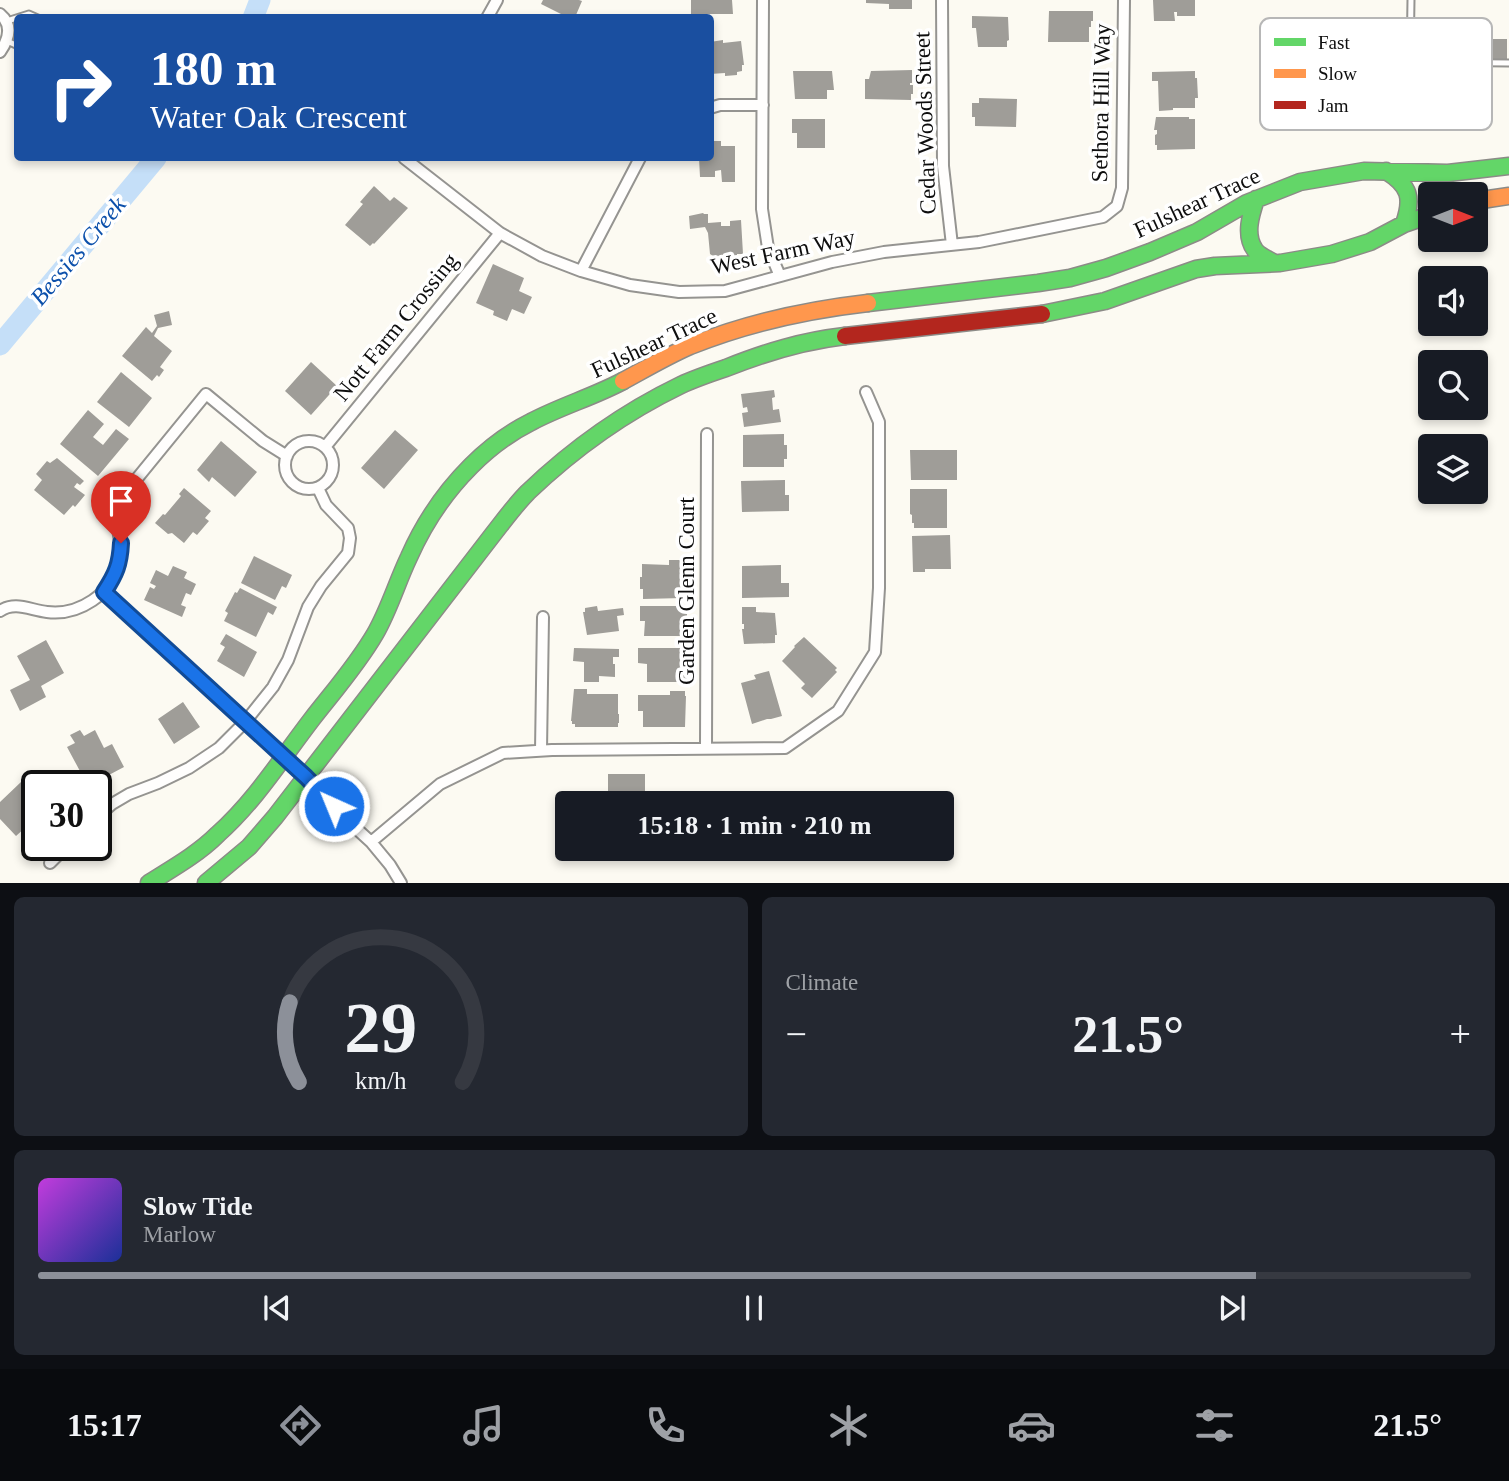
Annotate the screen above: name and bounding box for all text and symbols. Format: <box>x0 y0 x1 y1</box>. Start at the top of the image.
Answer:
legend <box>1260 18 1492 130</box>
street label: Sethora Hill Way <box>1087 23 1115 183</box>
street label: Cedar Woods Street <box>909 31 941 215</box>
text: Fast <box>1318 32 1350 53</box>
text: 180 m <box>150 41 277 96</box>
icon: right <box>35 42 126 133</box>
text: Slow <box>1318 63 1357 84</box>
text: Jam <box>1318 95 1349 116</box>
text: Water Oak Crescent <box>150 99 407 135</box>
street label: Fulshear Trace <box>1130 163 1264 243</box>
north arrow <box>1418 182 1488 252</box>
map controls <box>1418 182 1488 504</box>
water label: Bessies Creek <box>25 191 131 310</box>
street label: West Farm Way <box>709 224 858 279</box>
street label: Nott Farm Crossing <box>329 248 464 406</box>
button: sound <box>1418 266 1488 336</box>
street label: Fulshear Trace <box>587 303 721 383</box>
button: search <box>1418 350 1488 420</box>
button: layers <box>1418 434 1488 504</box>
pin <box>91 471 151 543</box>
icon: arrive <box>102 482 140 520</box>
street label: Garden Glenn Court <box>674 497 699 685</box>
position arrow <box>297 769 371 843</box>
speed limit sign: 30 <box>21 770 112 861</box>
text: 15:18 · 1 min · 210 m <box>638 811 872 840</box>
text: Climate <box>786 970 858 995</box>
text: 29 <box>344 988 417 1069</box>
text: 21.5° <box>1072 1006 1184 1063</box>
text: − <box>786 1013 807 1055</box>
text: + <box>1450 1013 1471 1055</box>
text: km/h <box>355 1067 407 1094</box>
text: Slow Tide <box>143 1192 253 1221</box>
text: Marlow <box>143 1222 216 1247</box>
icon: previous <box>258 1289 296 1327</box>
icon: pause <box>735 1289 773 1327</box>
icon: next <box>1213 1289 1251 1327</box>
icon: directions <box>276 1401 325 1450</box>
icon: music <box>459 1401 508 1450</box>
icon: phone <box>641 1401 690 1450</box>
icon: climate <box>824 1401 873 1450</box>
icon: car <box>1007 1401 1056 1450</box>
icon: filters <box>1190 1401 1239 1450</box>
text: 15:17 <box>67 1407 142 1443</box>
text: 21.5° <box>1373 1407 1442 1443</box>

